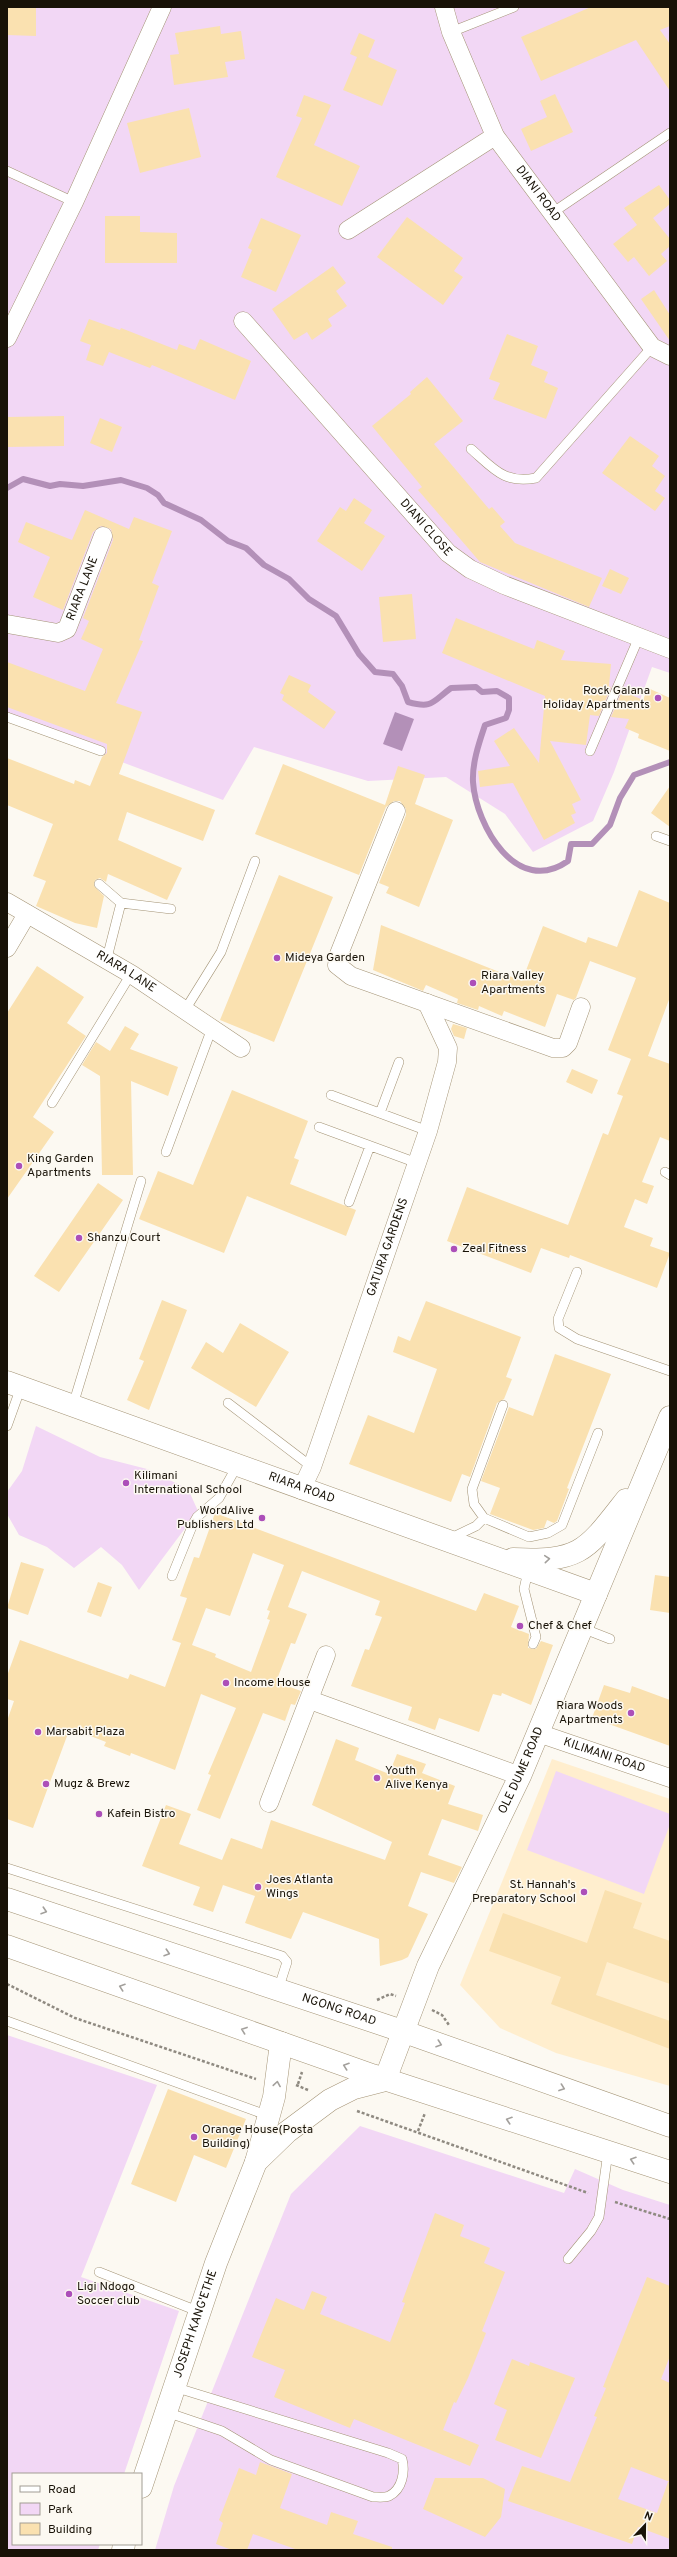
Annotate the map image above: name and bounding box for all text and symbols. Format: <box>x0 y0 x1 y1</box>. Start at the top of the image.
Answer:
street label: DIANI ROAD <box>512 163 564 225</box>
street label: DIANI CLOSE <box>396 496 455 560</box>
street label: RIARA LANE <box>63 554 102 623</box>
place label: Rock Galana Holiday Apartments <box>543 683 650 713</box>
marker: Rock Galana Holiday Apartments <box>653 693 663 703</box>
street label: RIARA LANE <box>93 947 159 997</box>
place label: Mideya Garden <box>285 950 365 966</box>
marker: Mideya Garden <box>272 953 282 963</box>
place label: Riara Valley Apartments <box>481 968 545 998</box>
marker: Riara Valley Apartments <box>468 978 478 988</box>
place label: King Garden Apartments <box>27 1151 94 1181</box>
marker: King Garden Apartments <box>14 1161 24 1171</box>
street label: GATURA GARDENS <box>363 1196 412 1299</box>
place label: Shanzu Court <box>87 1230 161 1246</box>
marker: Shanzu Court <box>74 1233 84 1243</box>
place label: Zeal Fitness <box>462 1241 527 1257</box>
marker: Zeal Fitness <box>449 1244 459 1254</box>
place label: Kilimani International School <box>134 1468 242 1498</box>
street label: RIARA ROAD <box>266 1469 337 1507</box>
marker: Kilimani International School <box>121 1478 131 1488</box>
place label: WordAlive Publishers Ltd <box>177 1503 254 1533</box>
marker: WordAlive Publishers Ltd <box>257 1513 267 1523</box>
one-way arrow <box>544 1555 550 1564</box>
place label: Chef & Chef <box>528 1618 592 1634</box>
marker: Chef & Chef <box>515 1621 525 1631</box>
place label: Income House <box>234 1675 311 1691</box>
marker: Income House <box>221 1678 231 1688</box>
place label: Riara Woods Apartments <box>556 1698 623 1728</box>
marker: Riara Woods Apartments <box>626 1708 636 1718</box>
place label: Marsabit Plaza <box>46 1724 125 1740</box>
street label: OLE DUME ROAD <box>495 1724 548 1817</box>
marker: Marsabit Plaza <box>33 1727 43 1737</box>
street label: KILIMANI ROAD <box>561 1734 647 1777</box>
place label: Youth Alive Kenya <box>385 1763 448 1793</box>
marker: Youth Alive Kenya <box>372 1773 382 1783</box>
place label: Mugz & Brewz <box>54 1776 130 1792</box>
marker: Mugz & Brewz <box>41 1779 51 1789</box>
place label: Kafein Bistro <box>107 1806 176 1822</box>
marker: Kafein Bistro <box>94 1809 104 1819</box>
place label: Joes Atlanta Wings <box>266 1872 333 1902</box>
place label: St. Hannah's Preparatory School <box>472 1877 576 1907</box>
marker: Joes Atlanta Wings <box>253 1882 263 1892</box>
marker: St. Hannah's Preparatory School <box>579 1887 589 1897</box>
one-way arrow <box>40 1907 47 1915</box>
one-way arrow <box>164 1948 171 1956</box>
one-way arrow <box>118 1983 125 1991</box>
street label: NGONG ROAD <box>300 1990 378 2030</box>
one-way arrow <box>241 2027 248 2035</box>
one-way arrow <box>436 2040 443 2048</box>
one-way arrow <box>342 2063 349 2071</box>
one-way arrow <box>272 2081 281 2087</box>
one-way arrow <box>558 2083 565 2092</box>
one-way arrow <box>506 2116 513 2125</box>
place label: Orange House(Posta Building) <box>202 2122 313 2152</box>
marker: Orange House(Posta Building) <box>189 2132 199 2142</box>
one-way arrow <box>630 2156 637 2165</box>
street label: JOSEPH KANG'ETHE <box>170 2268 221 2380</box>
place label: Ligi Ndogo Soccer club <box>77 2279 140 2309</box>
marker: Ligi Ndogo Soccer club <box>64 2289 74 2299</box>
legend <box>12 2473 142 2545</box>
text: Road <box>48 2482 76 2498</box>
text: Park <box>48 2502 73 2518</box>
north arrow <box>625 2505 665 2545</box>
text: N <box>642 2509 655 2525</box>
text: Building <box>48 2522 92 2538</box>

